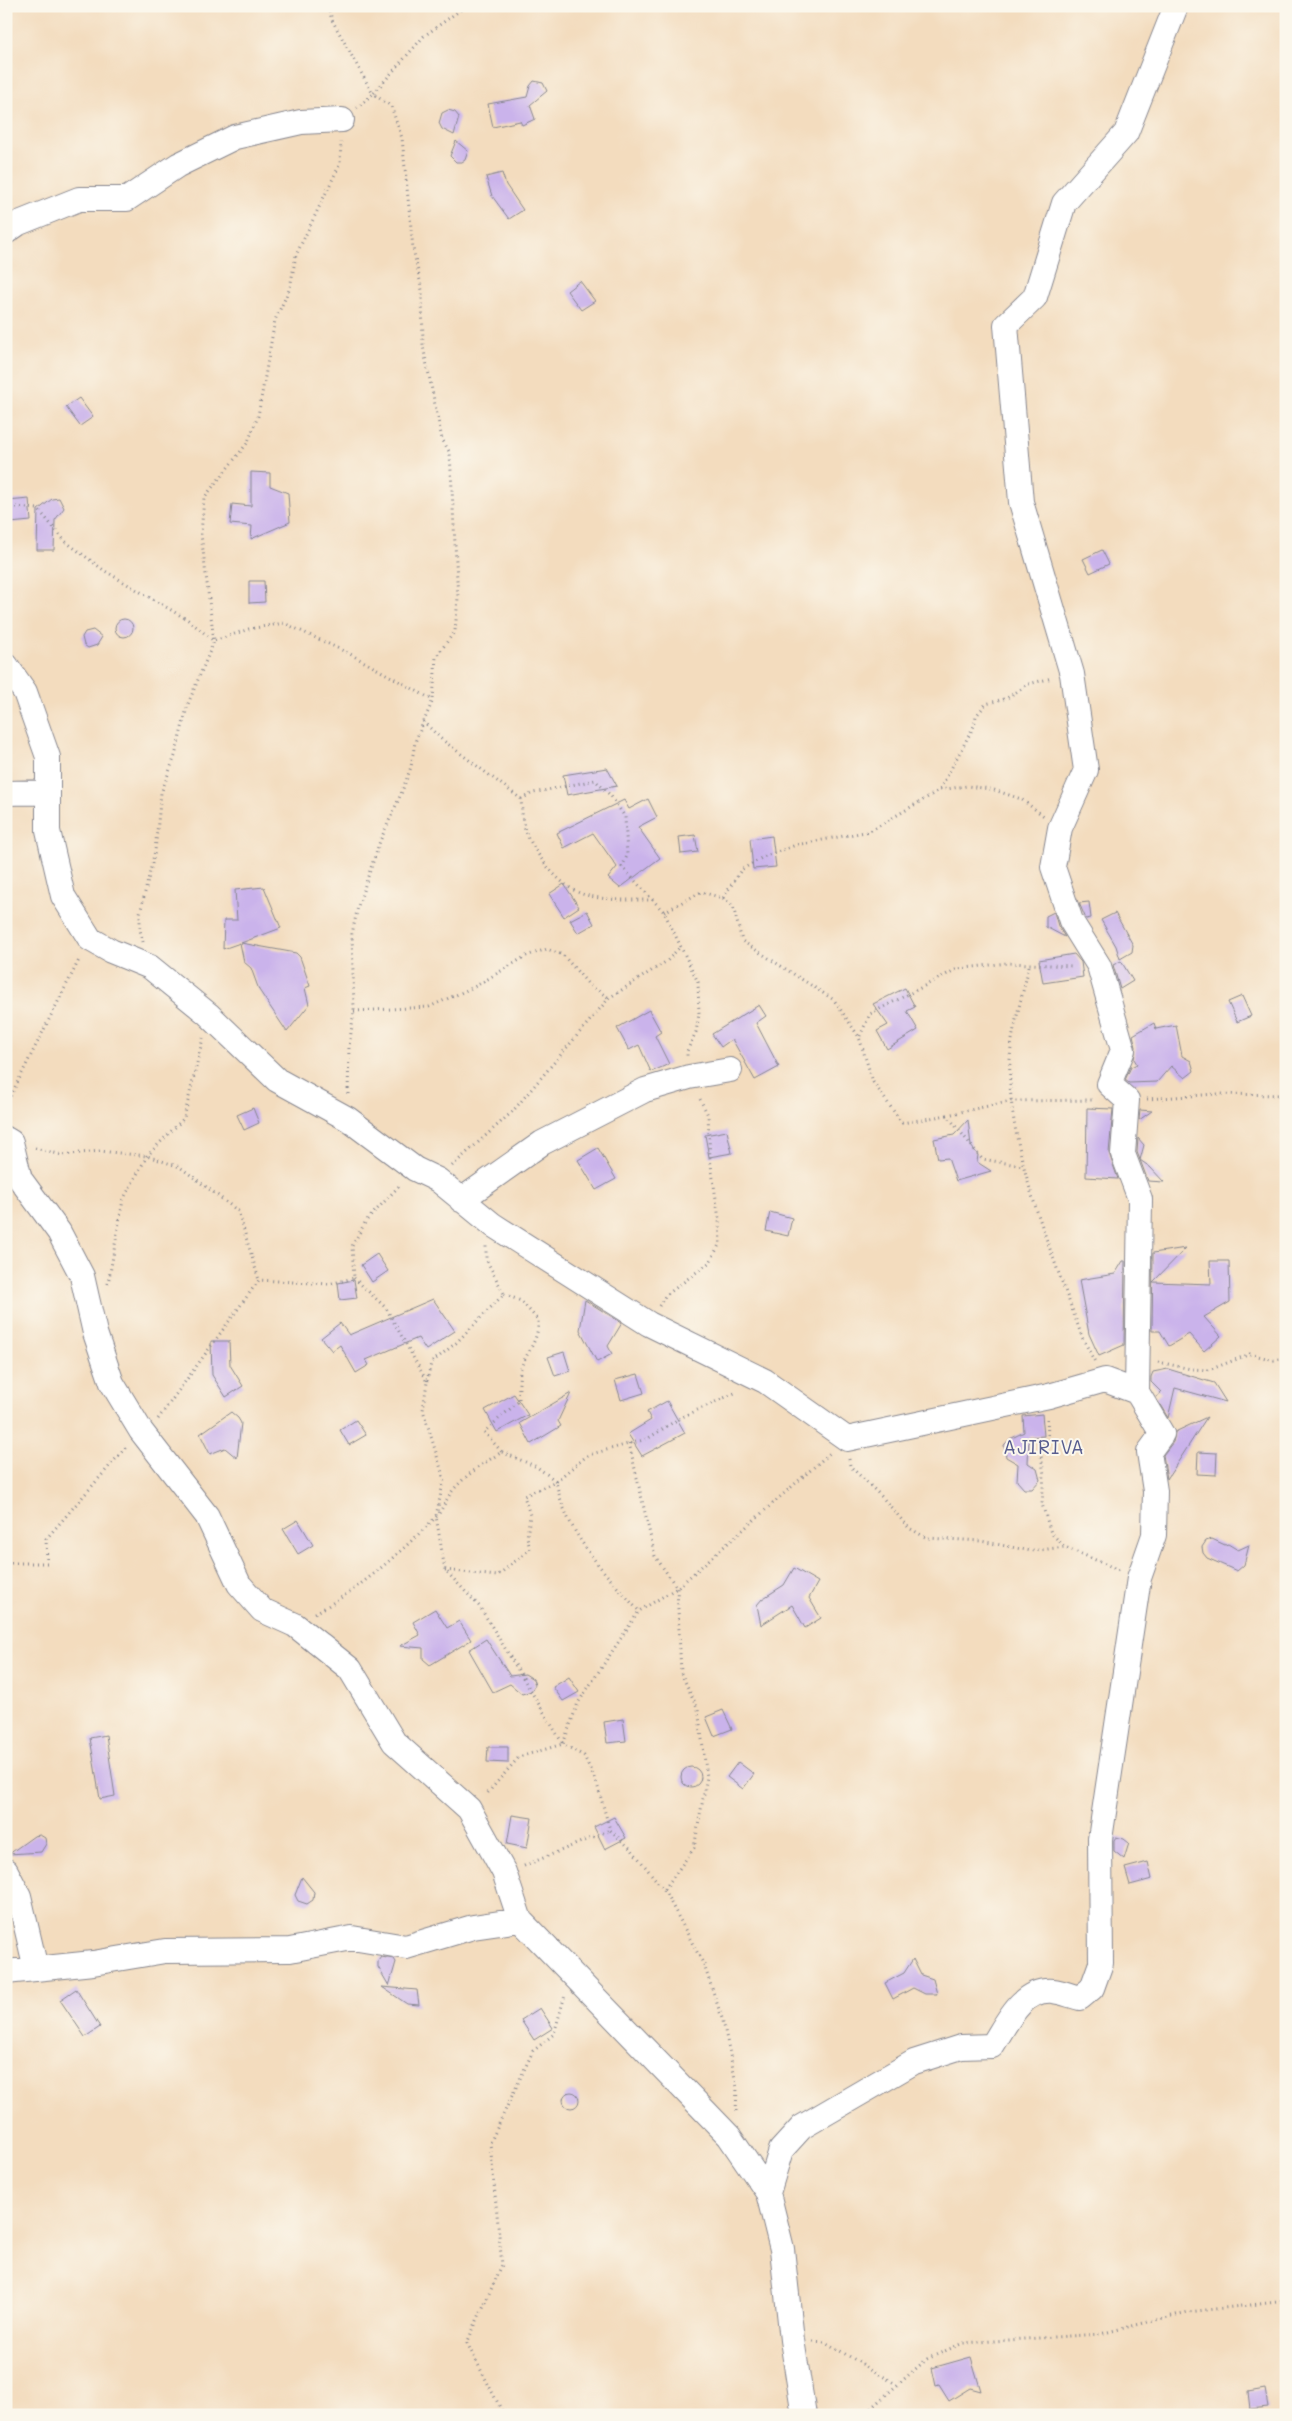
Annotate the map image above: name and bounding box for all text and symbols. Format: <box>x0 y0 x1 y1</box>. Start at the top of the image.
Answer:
district label: AJIRIVA <box>1003 1434 1085 1459</box>

